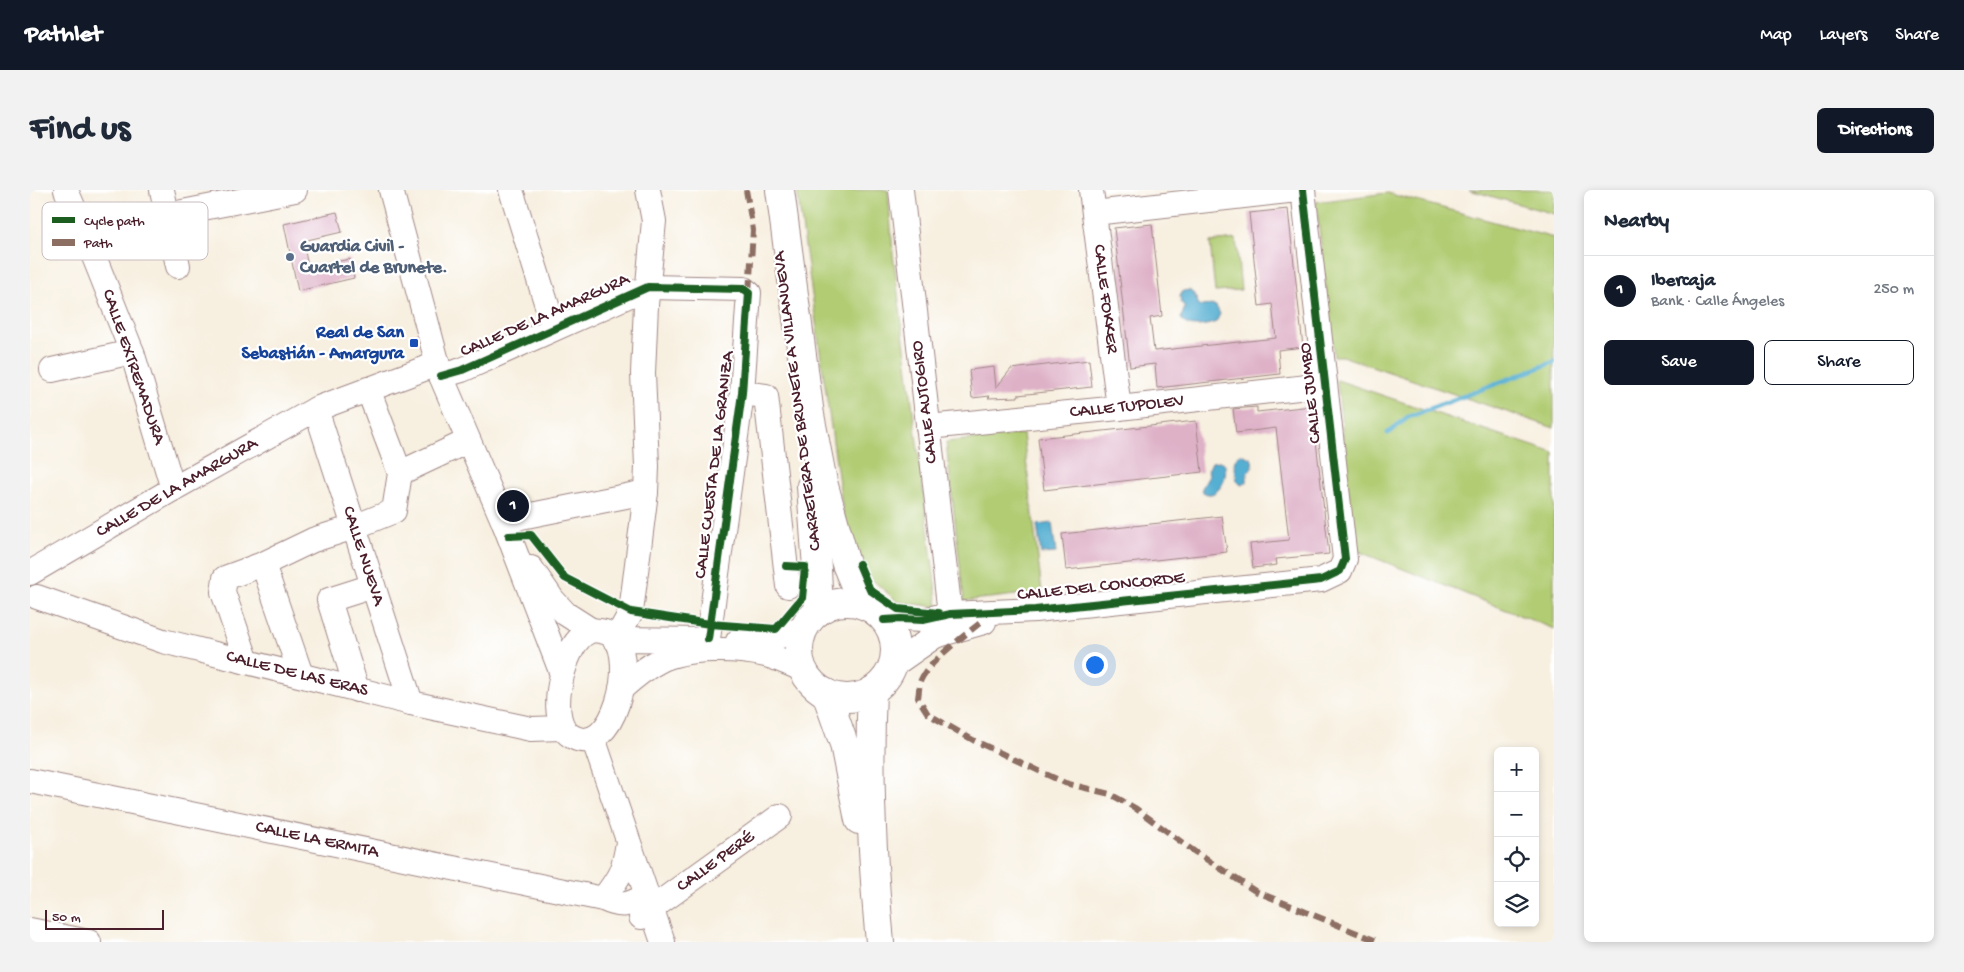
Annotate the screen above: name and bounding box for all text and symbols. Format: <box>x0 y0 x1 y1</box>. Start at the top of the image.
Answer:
text: Pathlet <box>25 21 102 50</box>
text: Map <box>1760 25 1792 46</box>
text: Layers <box>1820 25 1867 46</box>
text: Share <box>1895 25 1939 46</box>
button: Directions <box>1817 108 1934 153</box>
text: Find us <box>30 110 130 151</box>
legend <box>42 202 208 260</box>
text: Nearby <box>1604 210 1669 235</box>
text: Cycle path <box>84 214 145 231</box>
text: Path <box>83 236 113 253</box>
place label: Guardia Civil - Cuartel de Brunete. <box>299 237 448 279</box>
street label: CALLE FOKKER <box>1088 243 1122 355</box>
street label: CARRETERA DE BRUNETE A VILLANUEVA <box>769 249 827 552</box>
marker: Guardia Civil - Cuartel de Brunete. <box>284 251 296 263</box>
street label: CALLE DE LA AMARGURA <box>457 269 634 363</box>
text: Ibercaja <box>1651 270 1715 293</box>
text: 1 <box>1617 281 1623 300</box>
text: 250 m <box>1874 281 1914 300</box>
street label: CALLE EXTREMADURA <box>97 287 170 449</box>
text: Bank · Calle Ángeles <box>1651 293 1784 312</box>
place label: Real de San Sebastián - Amargura <box>241 323 405 365</box>
marker: Real de San Sebastián - Amargura <box>408 337 420 349</box>
street label: CALLE AUTOGIRO <box>907 339 943 465</box>
button: Save <box>1604 340 1754 385</box>
button: Share <box>1764 340 1914 385</box>
street label: CALLE JUMBO <box>1295 341 1327 445</box>
street label: CALLE CUESTA DE LA GRANIZA <box>691 349 740 580</box>
street label: CALLE TUPOLEV <box>1069 391 1185 423</box>
street label: CALLE DE LA AMARGURA <box>93 433 263 543</box>
pin: 1 <box>497 487 529 525</box>
street label: CALLE NUEVA <box>337 504 389 610</box>
street label: CALLE DEL CONCORDE <box>1016 568 1186 606</box>
street label: CALLE DE LAS ERAS <box>224 646 371 702</box>
your location <box>1082 652 1108 678</box>
map controls <box>1494 747 1539 927</box>
button: + <box>1494 747 1539 792</box>
button: − <box>1494 792 1539 837</box>
street label: CALLE LA ERMITA <box>253 817 382 864</box>
street label: CALLE PERÉ <box>673 826 760 897</box>
button: locate <box>1494 837 1539 882</box>
button: layers <box>1494 882 1539 927</box>
scale bar <box>45 907 164 930</box>
text: 50 m <box>52 910 81 927</box>

